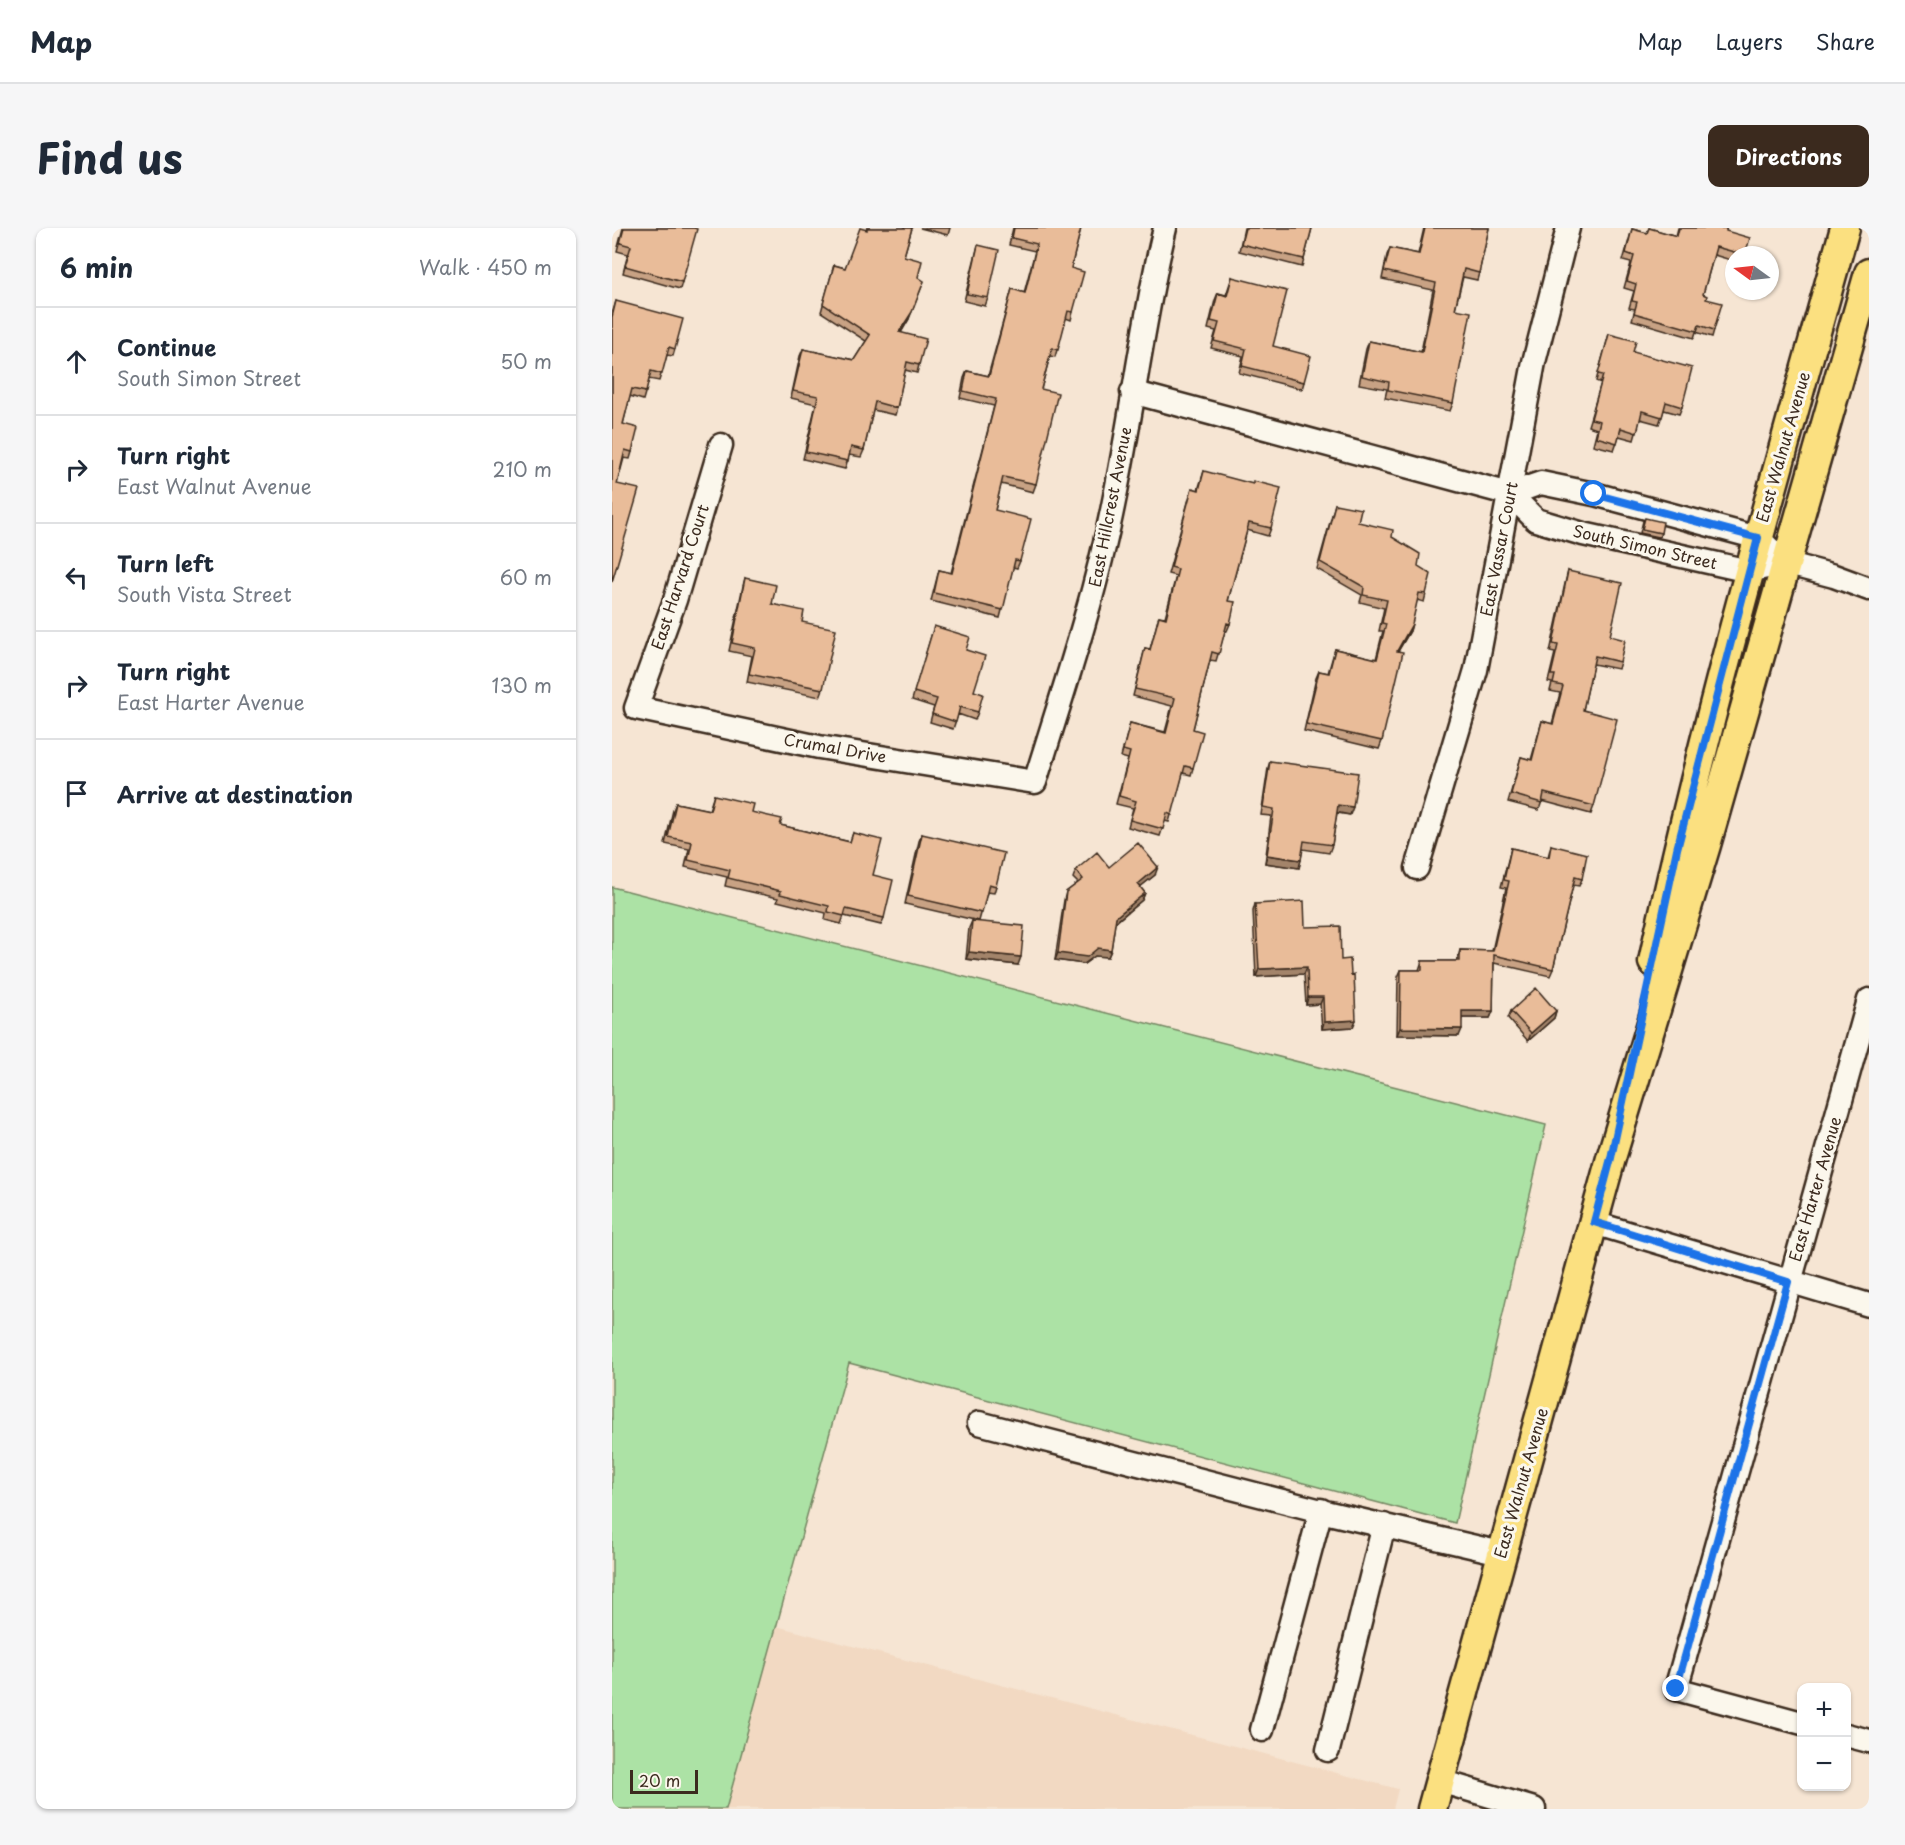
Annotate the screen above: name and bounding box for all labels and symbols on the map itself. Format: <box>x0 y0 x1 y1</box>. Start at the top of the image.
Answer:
north arrow <box>1725 246 1779 300</box>
street label: East Walnut Avenue <box>1749 368 1815 525</box>
street label: East Hillcrest Avenue <box>1082 425 1136 589</box>
street label: East Vassar Court <box>1473 479 1523 618</box>
route start <box>1580 480 1606 506</box>
street label: East Harvard Court <box>644 500 714 653</box>
street label: South Simon Street <box>1571 518 1720 574</box>
street label: Crumal Drive <box>782 726 888 768</box>
street label: East Harter Avenue <box>1782 1113 1846 1264</box>
street label: East Walnut Avenue <box>1487 1404 1553 1561</box>
route end <box>1662 1675 1688 1701</box>
scale bar <box>630 1767 698 1794</box>

